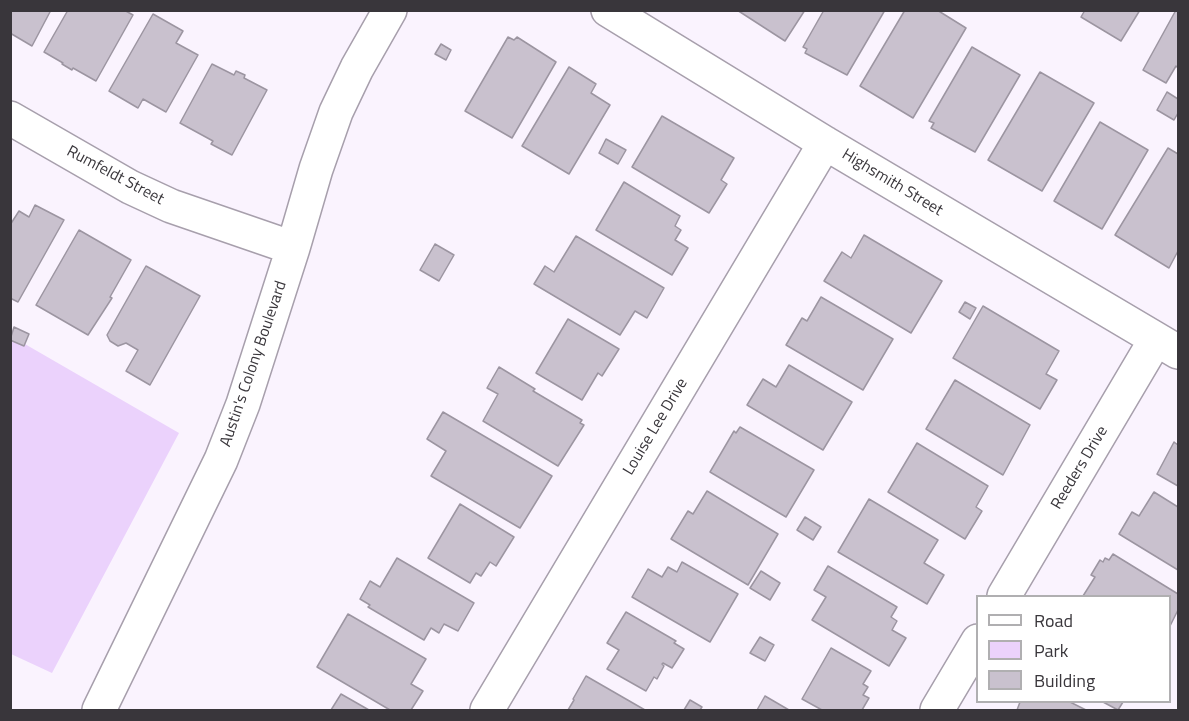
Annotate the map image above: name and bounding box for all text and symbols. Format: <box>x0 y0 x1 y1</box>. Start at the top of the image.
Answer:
street label: Rumfeldt Street <box>63 142 167 210</box>
street label: Highsmith Street <box>838 145 946 221</box>
street label: Austin's Colony Boulevard <box>217 279 291 449</box>
street label: Louise Lee Drive <box>620 375 692 479</box>
street label: Reeders Drive <box>1048 423 1112 513</box>
legend <box>976 595 1171 703</box>
text: Road <box>1034 607 1073 634</box>
text: Park <box>1034 637 1068 664</box>
text: Building <box>1034 667 1095 694</box>

